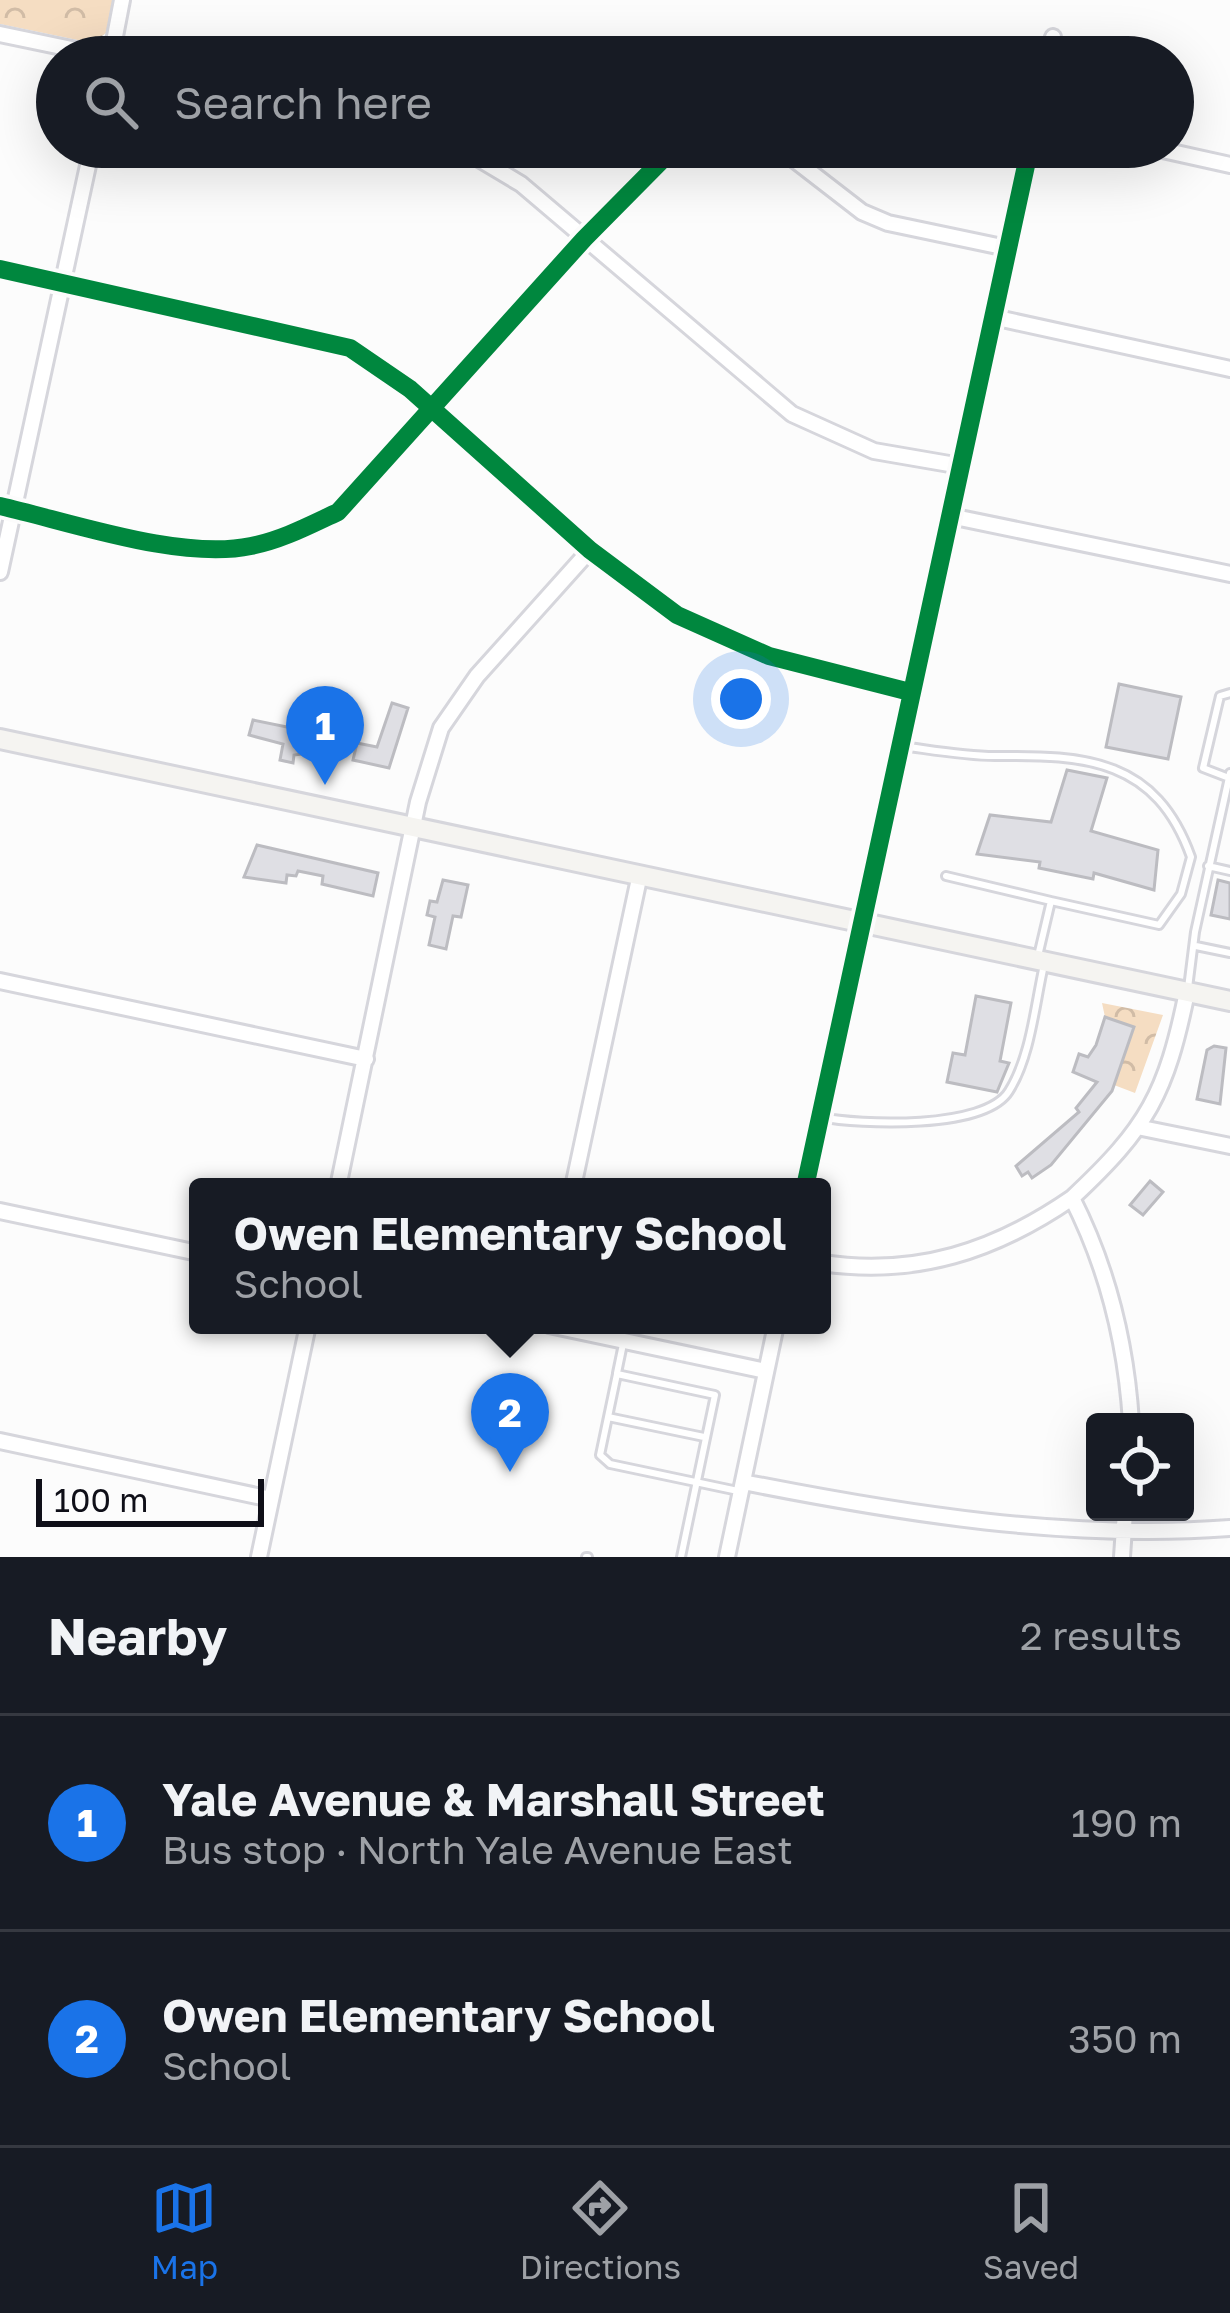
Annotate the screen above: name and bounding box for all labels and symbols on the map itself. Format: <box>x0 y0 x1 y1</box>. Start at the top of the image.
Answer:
your location <box>711 669 771 729</box>
pin: 1 <box>286 686 364 785</box>
pin: 2 <box>471 1373 549 1472</box>
scale bar <box>36 1473 264 1526</box>

